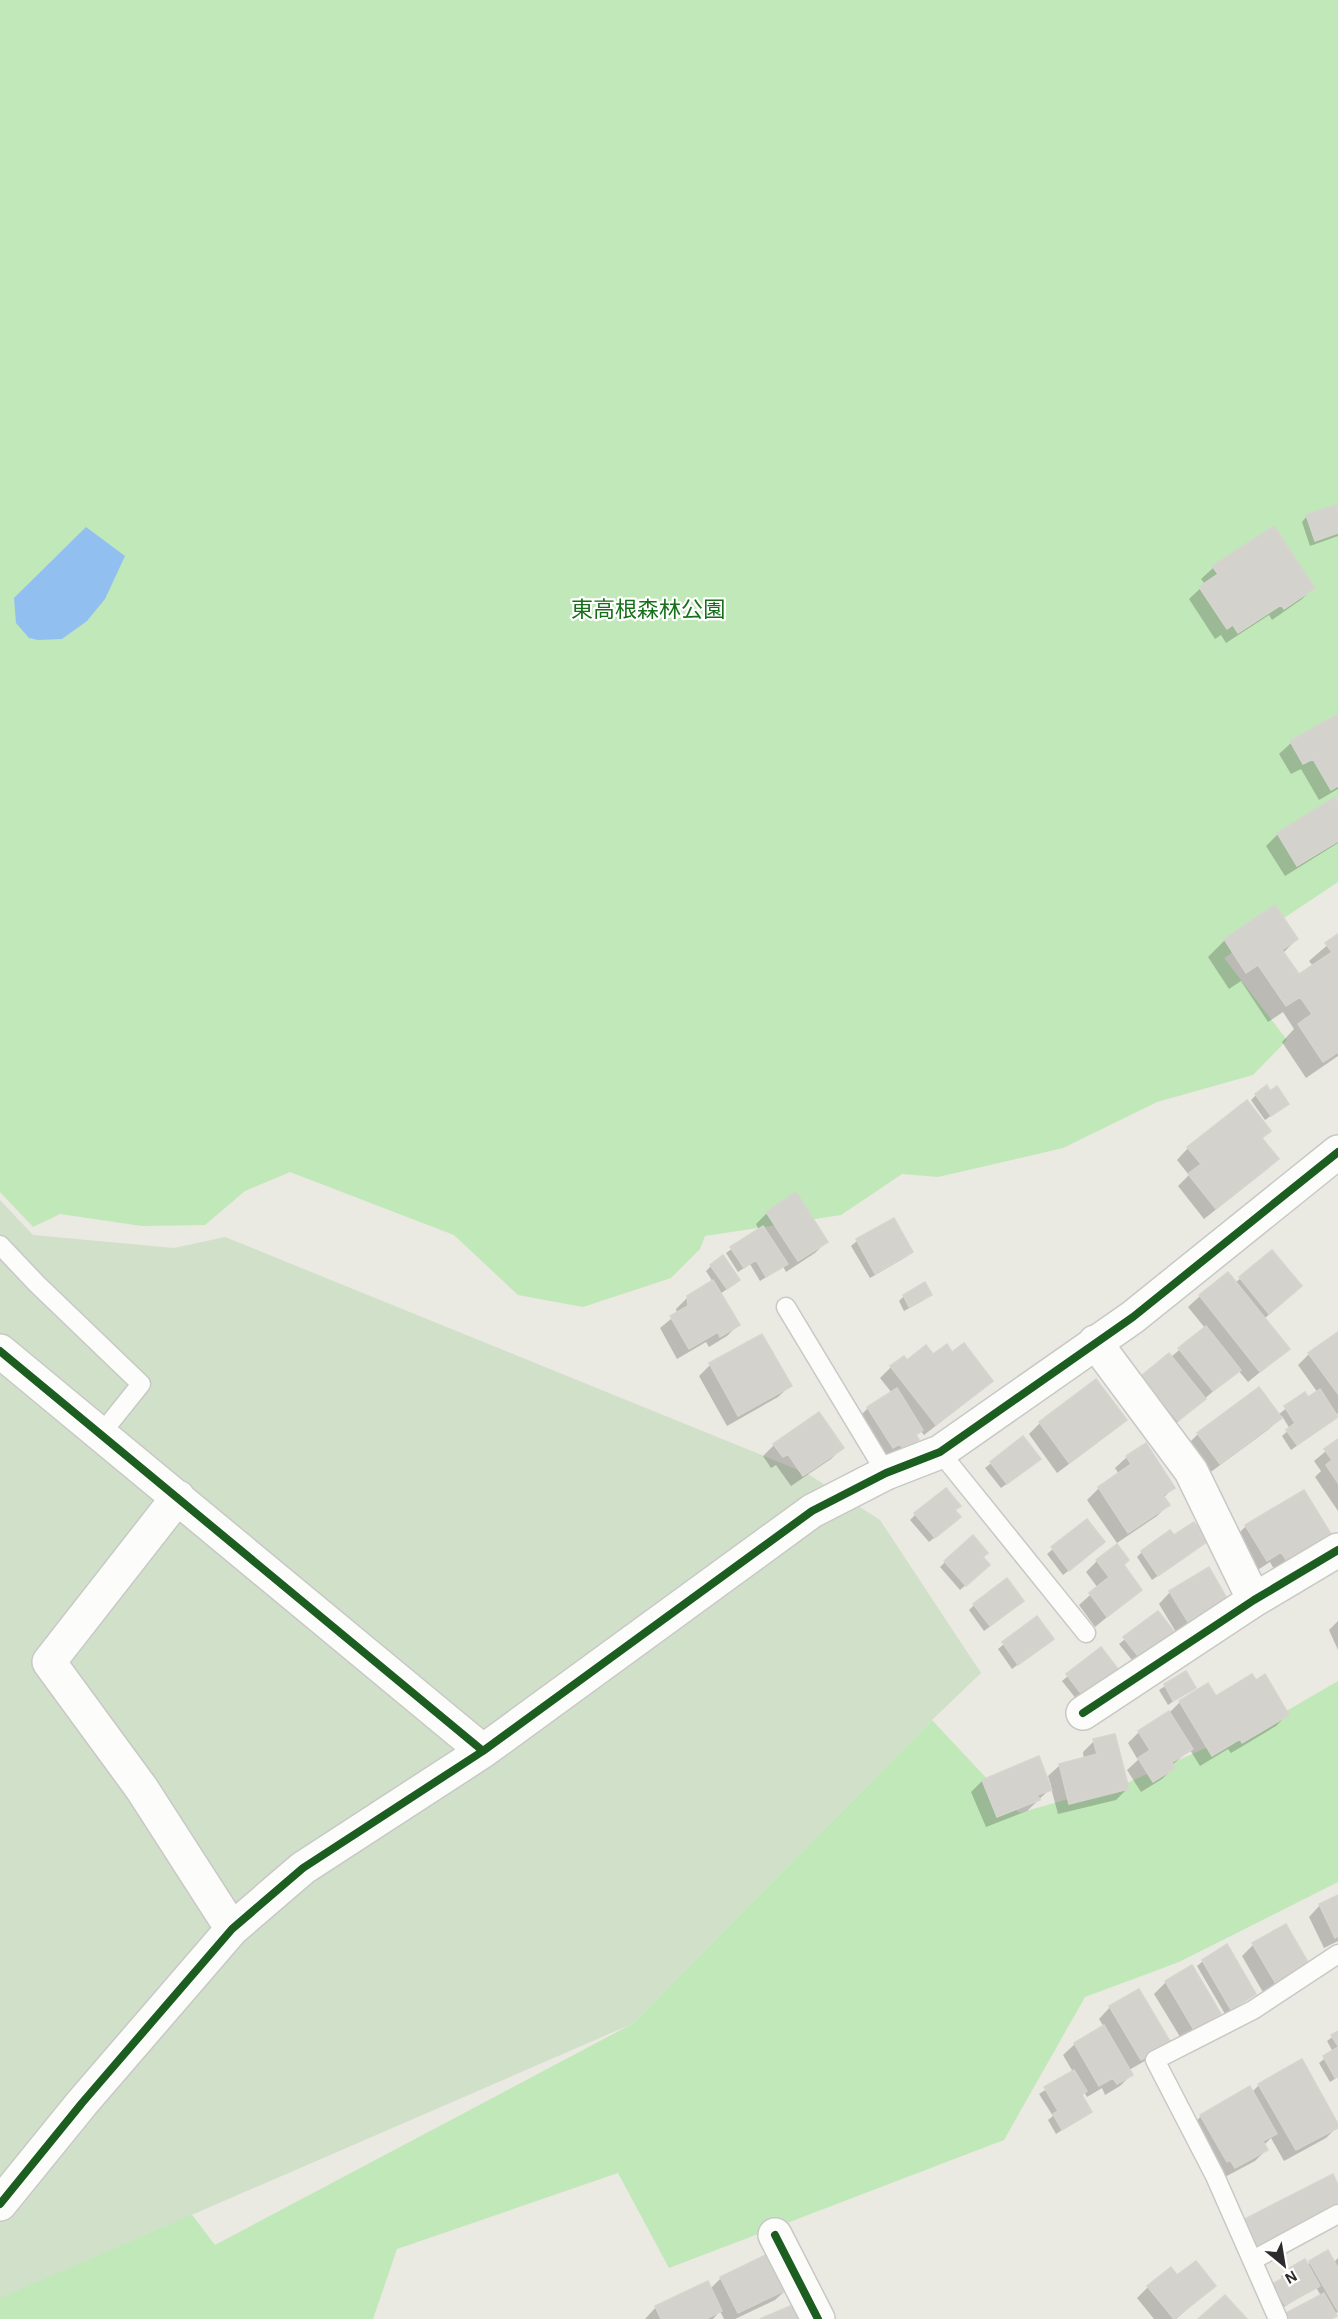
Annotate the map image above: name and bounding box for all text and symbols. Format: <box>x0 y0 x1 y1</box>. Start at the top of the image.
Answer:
park label: 東高根森林公園 <box>571 598 725 621</box>
north arrow <box>1254 2235 1314 2295</box>
text: N <box>1282 2267 1300 2287</box>

